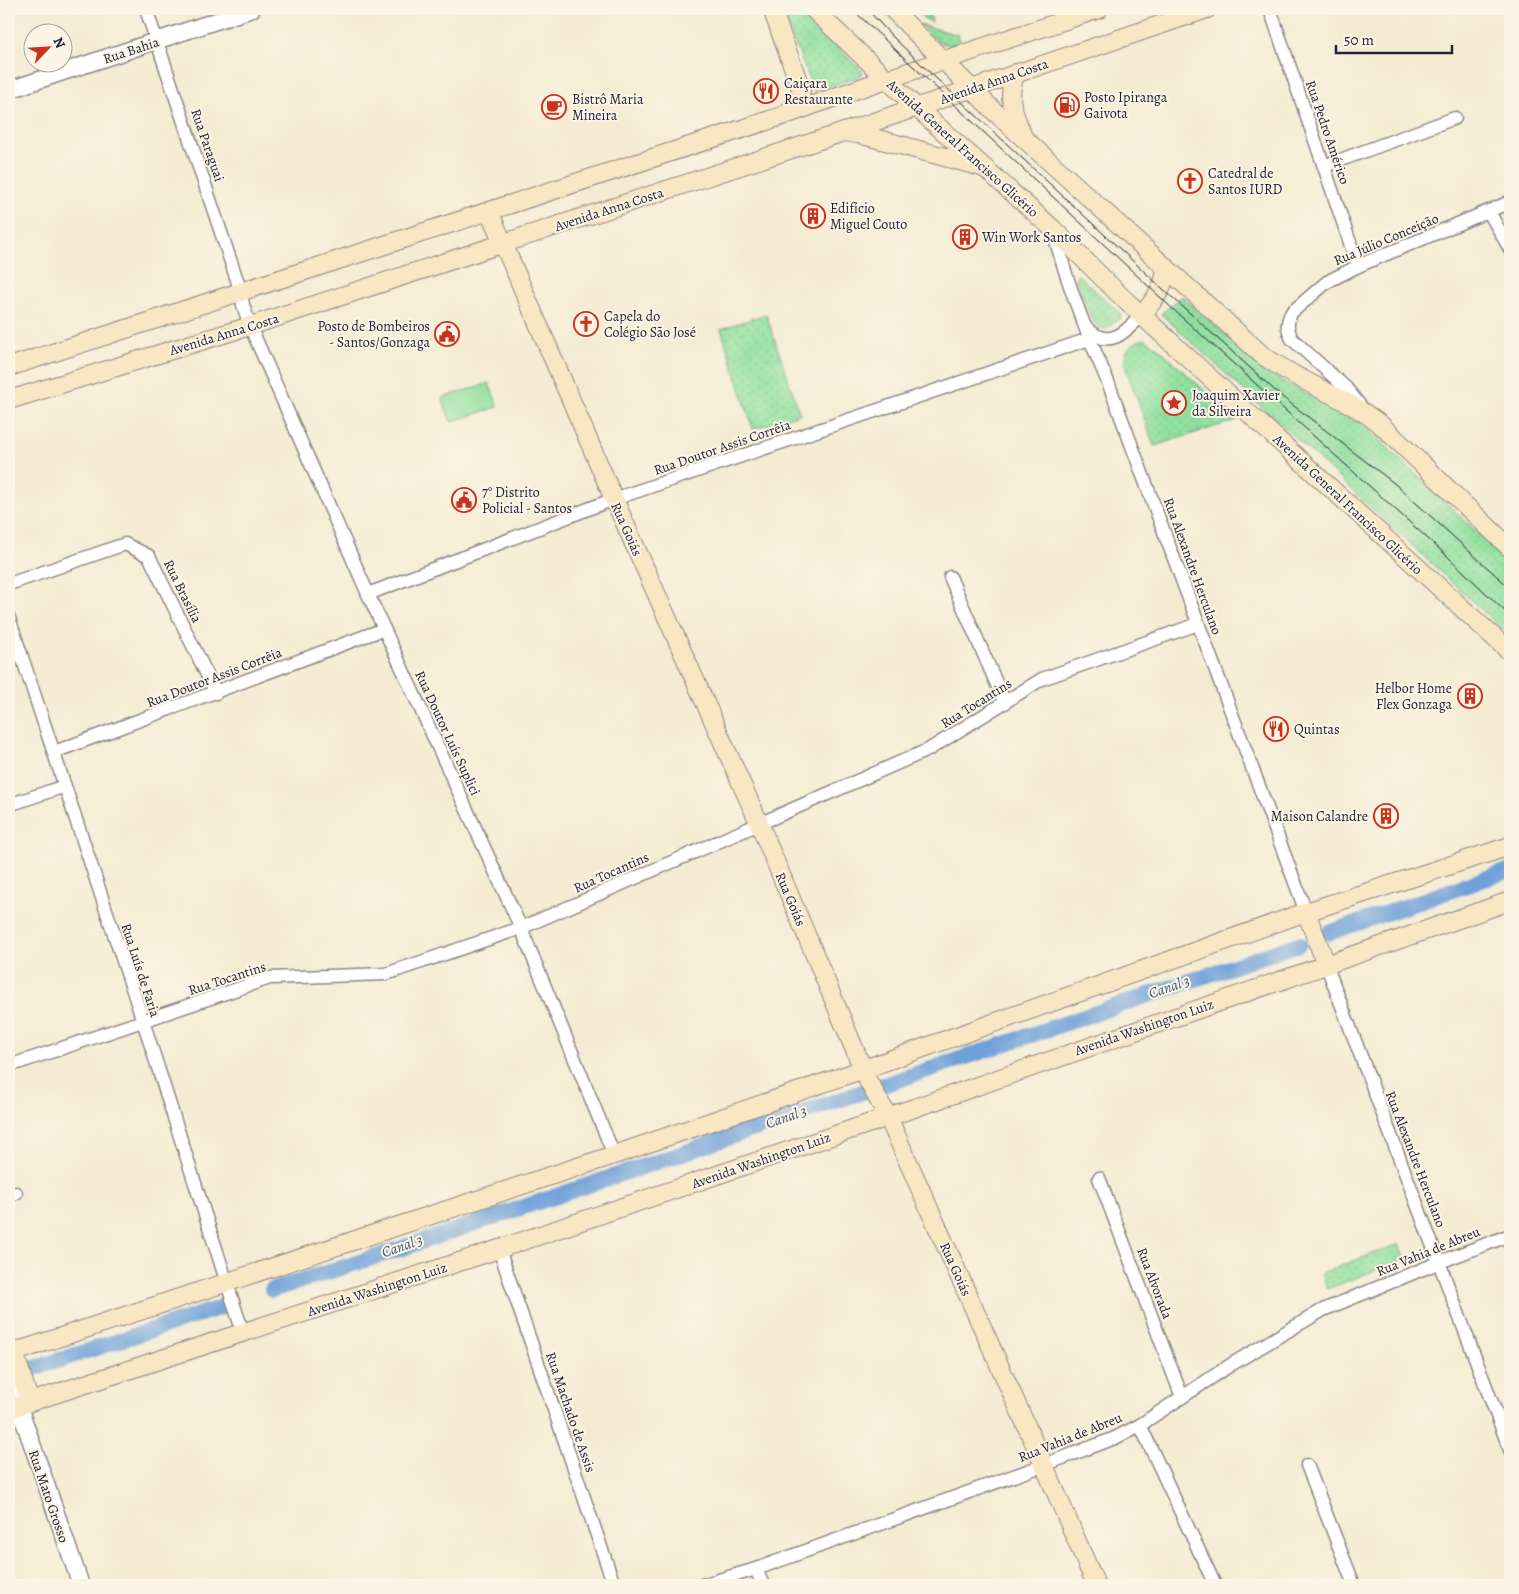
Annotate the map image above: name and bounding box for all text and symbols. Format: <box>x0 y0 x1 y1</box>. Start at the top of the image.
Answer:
north arrow <box>22 22 72 72</box>
scale bar <box>1336 22 1453 54</box>
text: 50 m <box>1344 30 1374 50</box>
street label: Rua Bahia <box>101 32 162 68</box>
text: N <box>49 34 70 51</box>
street label: Avenida Anna Costa <box>937 54 1051 109</box>
place label: Caiçara Restaurante <box>784 74 853 109</box>
street label: Avenida General Francisco Glicério <box>882 74 1043 222</box>
restaurant icon: Caiçara Restaurante <box>753 78 779 104</box>
street label: Rua Pedro Américo <box>1301 78 1354 187</box>
place label: Posto Ipiranga Gaivota <box>1084 88 1168 123</box>
place label: Bistrô Maria Mineira <box>572 90 644 125</box>
fuel station icon: Posto Ipiranga Gaivota <box>1054 92 1080 118</box>
cafe icon: Bistrô Maria Mineira <box>541 94 567 120</box>
street label: Rua Paraguai <box>186 106 229 184</box>
place label: Catedral de Santos IURD <box>1208 164 1282 199</box>
church icon: Catedral de Santos IURD <box>1177 168 1203 194</box>
street label: Avenida Anna Costa <box>551 183 666 236</box>
place label: Edifício Miguel Couto <box>830 199 907 234</box>
building icon: Edifício Miguel Couto <box>800 203 826 229</box>
street label: Rua Júlio Conceição <box>1331 209 1442 270</box>
building icon: Win Work Santos <box>952 224 978 250</box>
place label: Win Work Santos <box>981 228 1082 247</box>
place label: Capela do Colégio São José <box>604 307 696 342</box>
street label: Avenida Anna Costa <box>166 309 282 360</box>
church icon: Capela do Colégio São José <box>573 311 599 337</box>
place label: Posto de Bombeiros - Santos/Gonzaga <box>317 317 430 352</box>
public building icon: Posto de Bombeiros - Santos/Gonzaga <box>434 321 460 347</box>
place label: Joaquim Xavier da Silveira <box>1192 386 1280 421</box>
place icon: Joaquim Xavier da Silveira <box>1161 390 1187 416</box>
street label: Rua Doutor Assis Corrêia <box>651 415 794 480</box>
street label: Avenida General Francisco Glicério <box>1268 429 1427 579</box>
place label: 7° Distrito Policial - Santos <box>482 483 572 518</box>
public building icon: 7° Distrito Policial - Santos <box>451 487 477 513</box>
street label: Rua Alexandre Herculano <box>1159 495 1226 637</box>
street label: Rua Goiás <box>606 499 647 559</box>
street label: Rua Brasília <box>159 556 206 627</box>
street label: Rua Doutor Assis Corrêia <box>144 643 285 712</box>
street label: Rua Doutor Luís Suplici <box>410 668 485 799</box>
street label: Rua Tocantins <box>937 674 1015 733</box>
place label: Helbor Home Flex Gonzaga <box>1375 679 1452 714</box>
building icon: Helbor Home Flex Gonzaga <box>1457 683 1483 709</box>
restaurant icon: Quintas <box>1263 716 1289 742</box>
place label: Quintas <box>1294 720 1340 739</box>
building icon: Maison Calandre <box>1373 803 1399 829</box>
place label: Maison Calandre <box>1271 807 1368 826</box>
street label: Rua Tocantins <box>571 847 652 898</box>
street label: Rua Goiás <box>771 869 810 929</box>
street label: Rua Luís de Faria <box>116 921 165 1020</box>
street label: Rua Tocantins <box>186 957 268 1000</box>
water label: Canal 3 <box>1146 971 1192 1003</box>
street label: Avenida Washington Luiz <box>1071 995 1216 1061</box>
street label: Rua Alexandre Herculano <box>1381 1088 1450 1230</box>
water label: Canal 3 <box>763 1101 809 1133</box>
street label: Avenida Washington Luiz <box>688 1128 833 1194</box>
street label: Rua Vahia de Abreu <box>1373 1222 1483 1281</box>
water label: Canal 3 <box>379 1230 425 1262</box>
street label: Rua Goiás <box>935 1239 976 1299</box>
street label: Rua Alvorada <box>1132 1245 1177 1322</box>
street label: Avenida Washington Luiz <box>304 1258 449 1321</box>
street label: Rua Machado de Assis <box>541 1349 600 1475</box>
street label: Rua Vahia de Abreu <box>1015 1408 1125 1467</box>
street label: Rua Mato Grosso <box>24 1447 73 1545</box>

